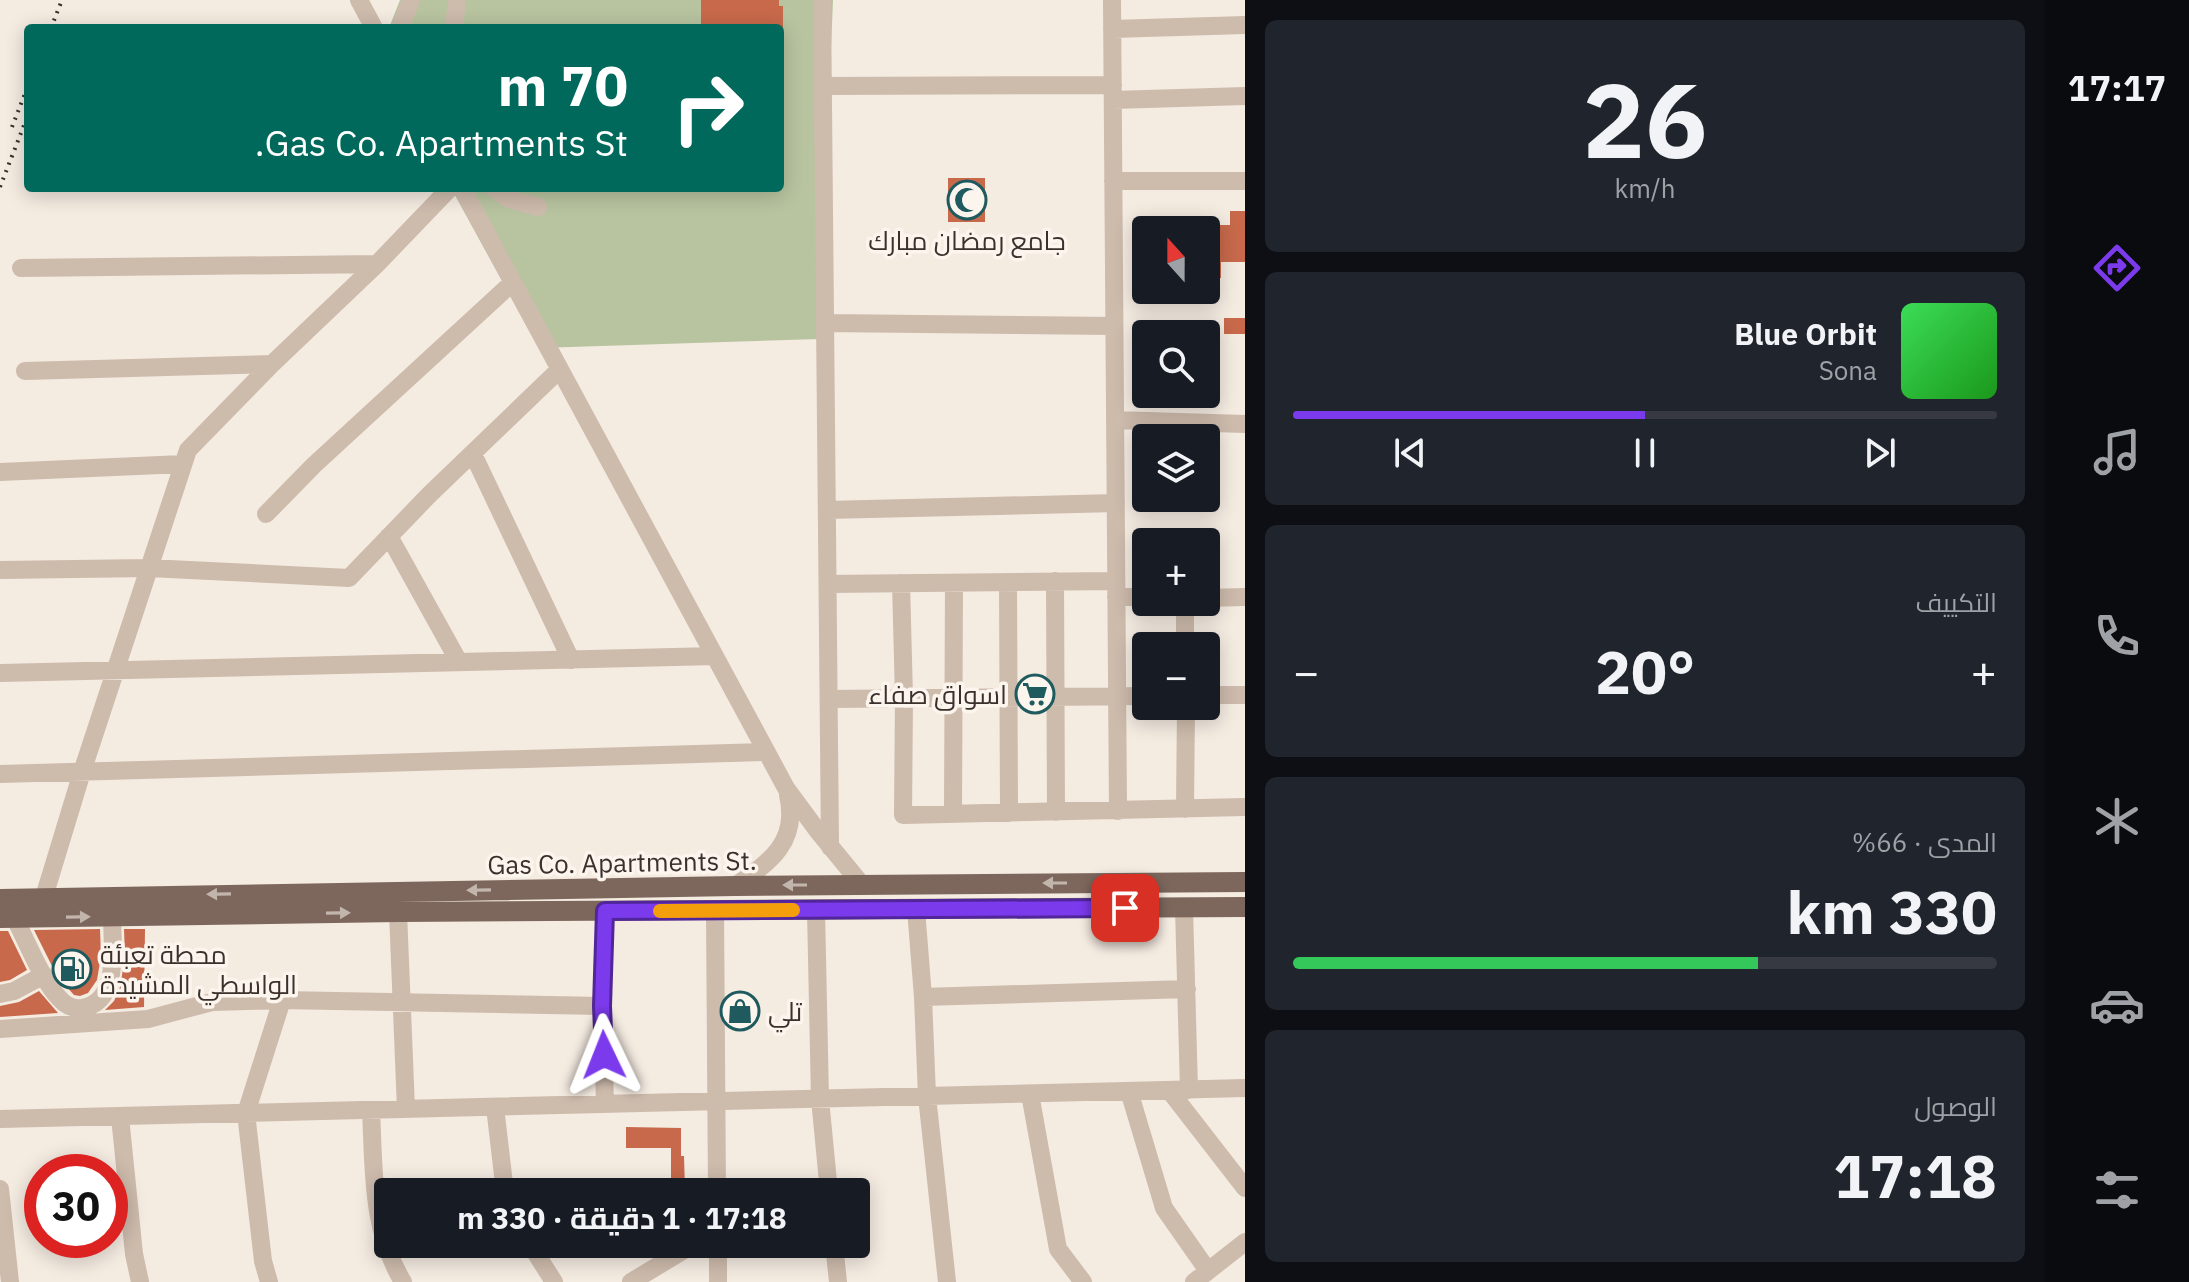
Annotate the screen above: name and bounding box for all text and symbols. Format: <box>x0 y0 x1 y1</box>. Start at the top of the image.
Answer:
text: 70 m <box>498 49 628 121</box>
text: 26 <box>1583 51 1707 187</box>
icon: right <box>656 56 760 160</box>
text: 17:17 <box>2068 64 2166 111</box>
text: Gas Co. Apartments St. <box>255 119 628 166</box>
text: km/h <box>1614 171 1676 205</box>
mosque icon: جامع رمضان مبارك <box>946 179 988 221</box>
north arrow <box>1132 216 1220 304</box>
map controls <box>1132 216 1220 720</box>
place label: جامع رمضان مبارك <box>868 223 1066 258</box>
icon: directions <box>2089 240 2145 296</box>
text: Blue Orbit <box>1734 314 1877 353</box>
button: search <box>1132 320 1220 408</box>
text: Sona <box>1819 353 1877 387</box>
button: layers <box>1132 424 1220 512</box>
icon: music <box>2089 424 2145 480</box>
icon: previous <box>1388 431 1432 475</box>
icon: pause <box>1623 431 1667 475</box>
icon: next <box>1858 431 1902 475</box>
button: + <box>1132 528 1220 616</box>
text: التكييف <box>1915 585 1997 619</box>
icon: phone <box>2089 608 2145 664</box>
button: − <box>1132 632 1220 720</box>
text: 20° <box>1595 632 1695 711</box>
text: − <box>1293 643 1319 700</box>
text: + <box>1971 643 1997 700</box>
supermarket icon: اسواق صفاء <box>1014 673 1056 715</box>
place label: اسواق صفاء <box>868 677 1007 711</box>
icon: climate <box>2089 793 2145 849</box>
text: المدى · 66% <box>1852 825 1997 859</box>
street label: Gas Co. Apartments St. <box>487 843 757 881</box>
text: 330 km <box>1787 872 1997 951</box>
pin <box>1091 874 1159 942</box>
one-way arrow <box>1042 877 1067 890</box>
one-way arrow <box>782 879 807 891</box>
one-way arrow <box>466 884 491 896</box>
icon: arrive <box>1103 886 1147 930</box>
one-way arrow <box>206 888 231 901</box>
one-way arrow <box>326 907 351 919</box>
one-way arrow <box>66 910 91 923</box>
place label: محطة تعبئة الواسطي المشيدة <box>100 937 297 1006</box>
fuel station icon: محطة تعبئة الواسطي المشيدة <box>51 948 93 990</box>
icon: car <box>2089 977 2145 1033</box>
shop icon: تلي <box>719 990 761 1032</box>
place label: تلي <box>768 994 802 1033</box>
position arrow <box>562 1013 646 1097</box>
text: الوصول <box>1914 1089 1997 1123</box>
text: 17:18 <box>1833 1136 1997 1215</box>
speed limit sign: 30 <box>24 1154 128 1258</box>
icon: filters <box>2089 1162 2145 1218</box>
text: 17:18 · 1 دقيقة · 330 m <box>457 1198 787 1237</box>

